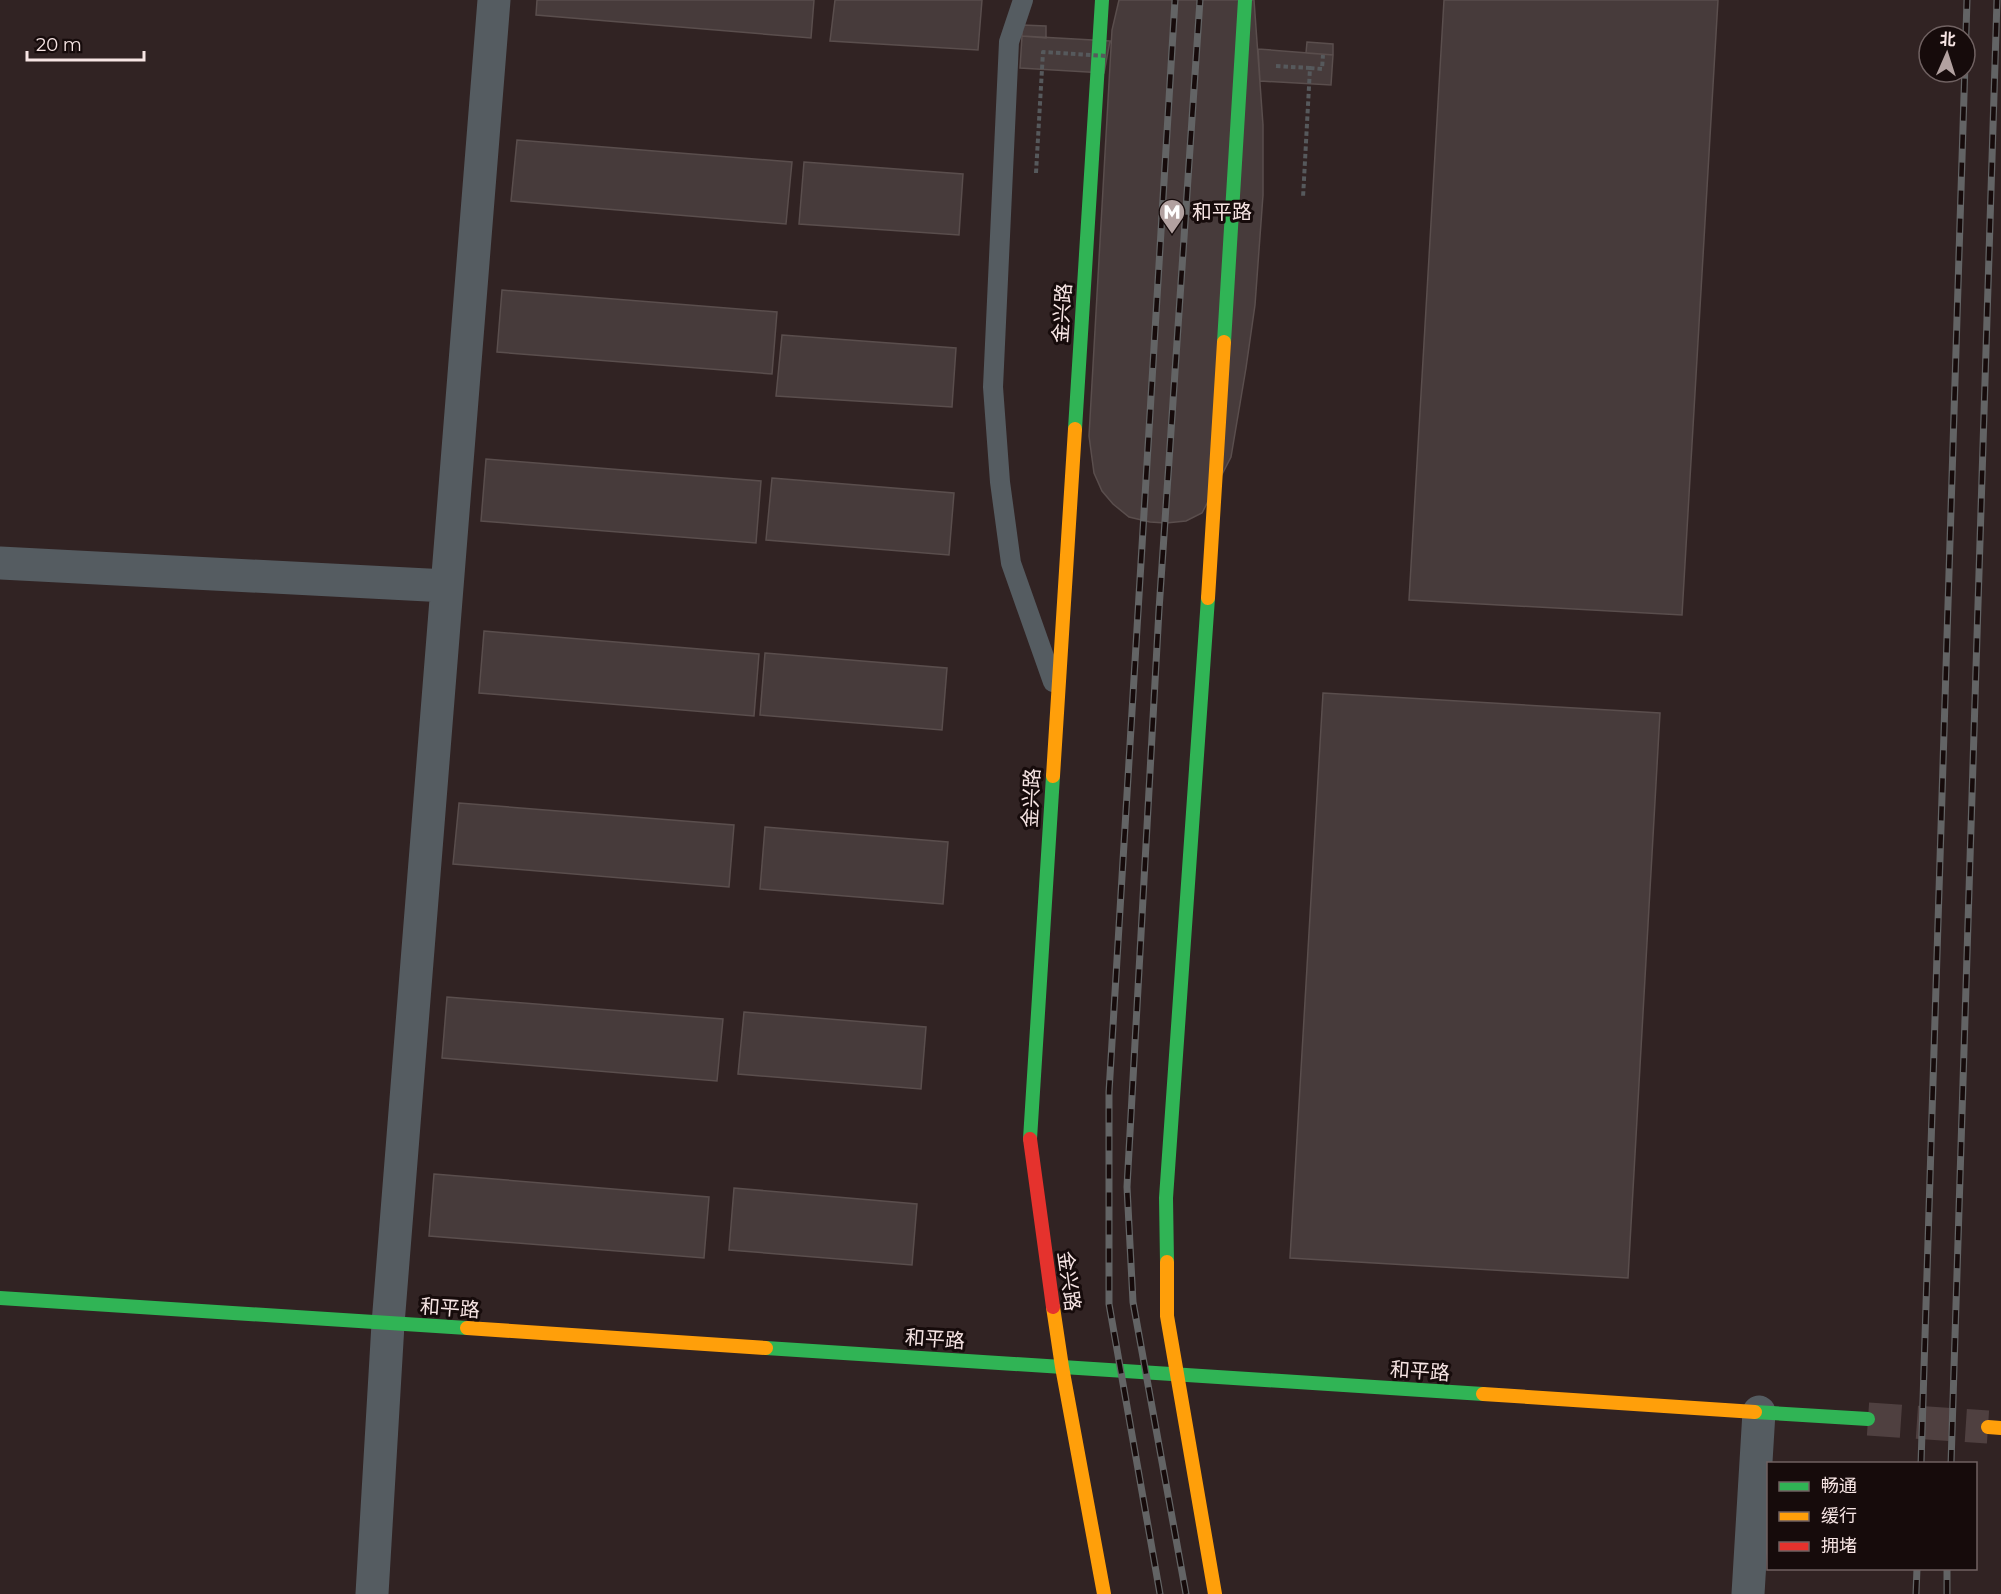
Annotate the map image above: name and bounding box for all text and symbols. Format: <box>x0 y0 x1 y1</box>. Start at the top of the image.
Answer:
scale bar <box>27 24 144 62</box>
north arrow <box>1917 24 1977 84</box>
text: 北 <box>1939 30 1956 49</box>
text: 20 m <box>36 34 82 56</box>
metro station icon: 和平路 <box>1157 197 1187 235</box>
place label: 和平路 <box>1192 200 1252 224</box>
street label: 金兴路 <box>1048 282 1076 344</box>
street label: 金兴路 <box>1017 767 1045 829</box>
street label: 金兴路 <box>1053 1250 1085 1312</box>
street label: 和平路 <box>419 1294 481 1322</box>
street label: 和平路 <box>904 1325 966 1353</box>
street label: 和平路 <box>1389 1357 1451 1385</box>
legend <box>1767 1462 1977 1570</box>
text: 畅通 <box>1821 1475 1857 1497</box>
text: 缓行 <box>1821 1505 1857 1527</box>
text: 拥堵 <box>1821 1535 1857 1557</box>

